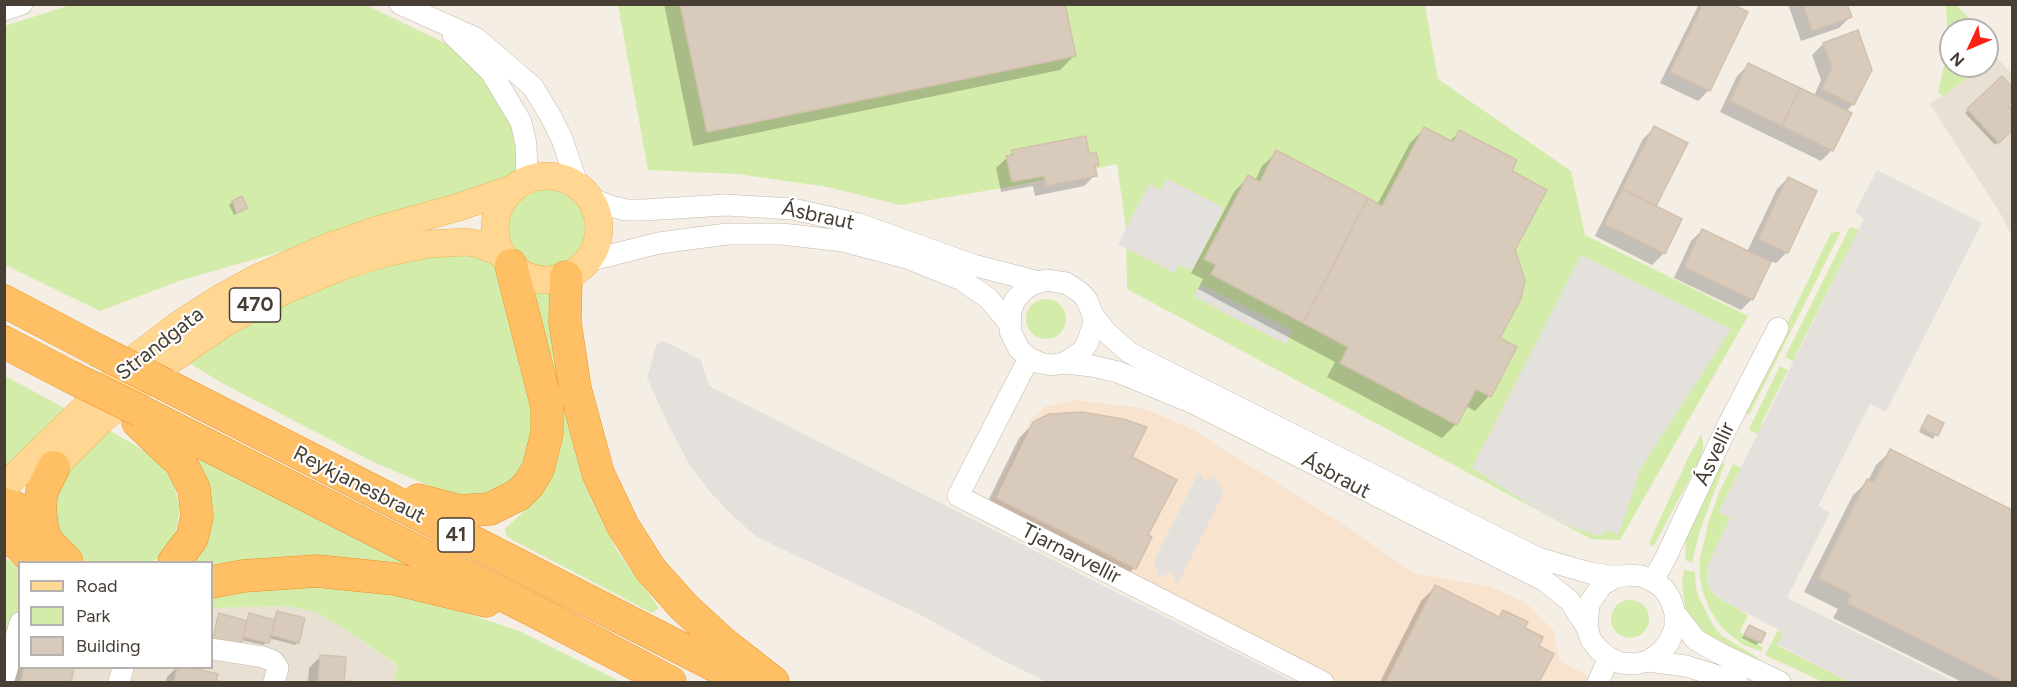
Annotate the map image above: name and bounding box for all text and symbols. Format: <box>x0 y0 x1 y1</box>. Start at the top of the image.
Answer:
north arrow <box>1939 18 1999 78</box>
text: N <box>1946 48 1968 71</box>
street label: Ásbraut <box>779 196 857 236</box>
road number: 470 <box>230 288 280 322</box>
street label: Strandgata <box>111 302 209 386</box>
street label: Ásvellir <box>1689 418 1741 490</box>
street label: Reykjanesbraut <box>289 441 429 529</box>
street label: Ásbraut <box>1298 448 1374 504</box>
road number: 41 <box>438 518 474 552</box>
street label: Tjarnarvellir <box>1017 518 1125 590</box>
legend <box>18 561 213 669</box>
text: Road <box>76 575 117 597</box>
text: Park <box>76 605 110 627</box>
text: Building <box>76 635 141 657</box>

